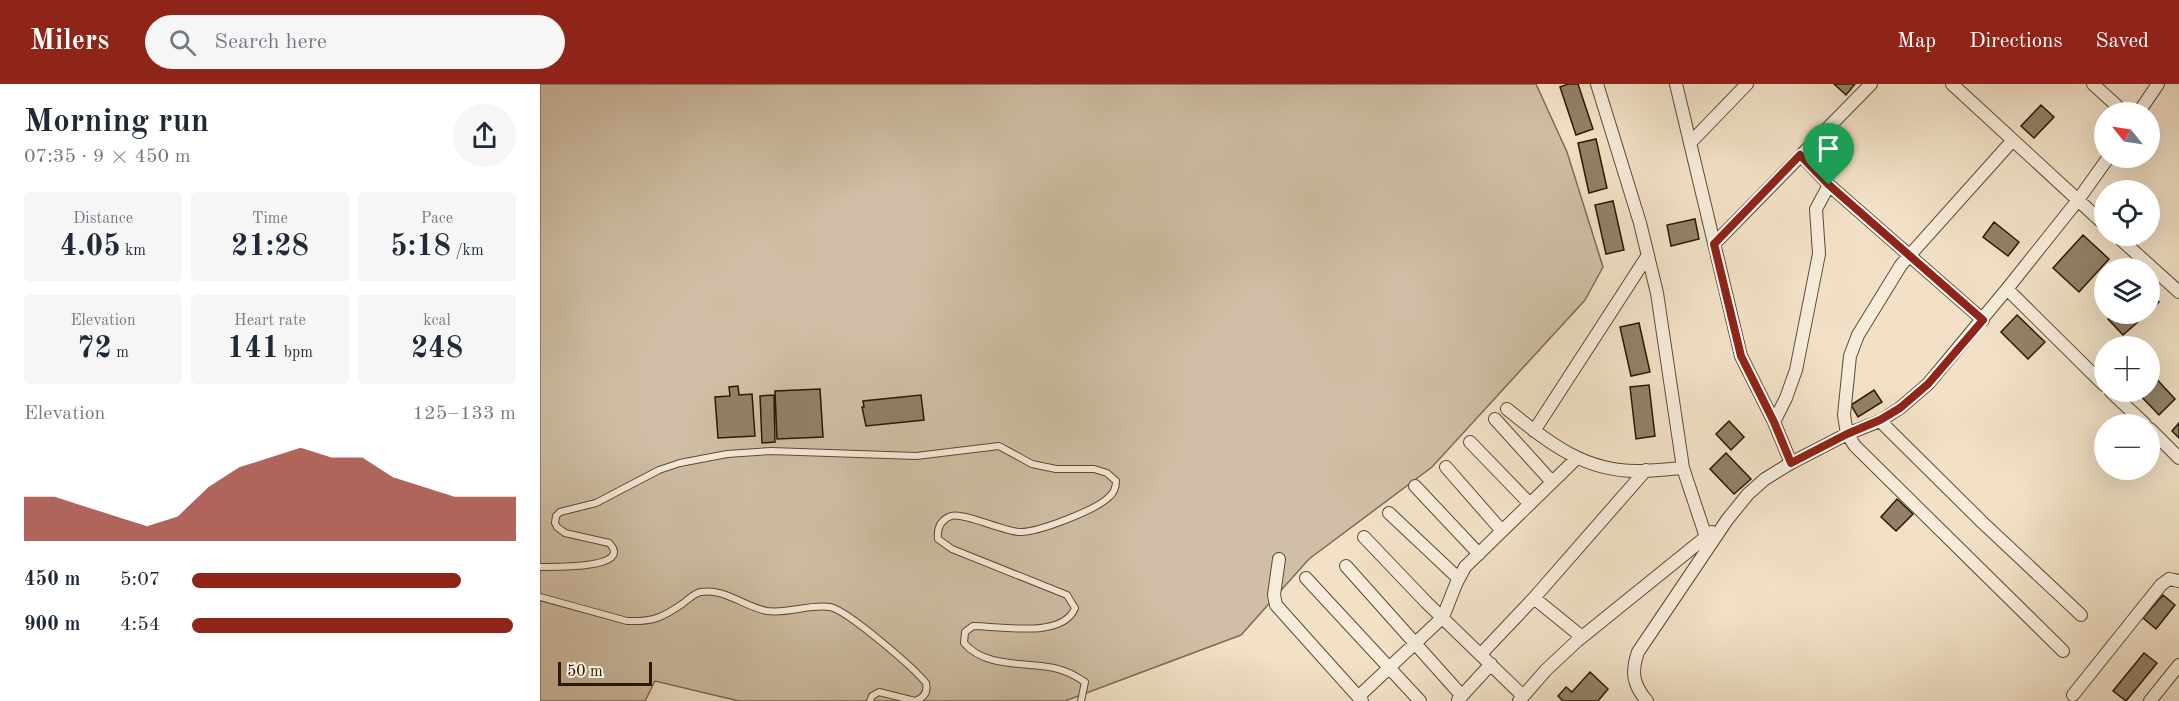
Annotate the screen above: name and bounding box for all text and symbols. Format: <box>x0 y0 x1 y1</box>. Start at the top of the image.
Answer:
search box <box>145 15 565 69</box>
icon: search <box>166 26 199 59</box>
text: Milers <box>30 28 109 56</box>
text: Search here <box>214 31 327 53</box>
text: Map <box>1897 31 1936 52</box>
text: Directions <box>1969 31 2063 52</box>
text: Saved <box>2096 31 2149 52</box>
north arrow <box>2094 102 2160 168</box>
map controls <box>2094 102 2160 480</box>
button: share <box>453 104 516 167</box>
text: Morning run <box>24 106 209 139</box>
pin <box>1803 123 1854 185</box>
icon: arrive <box>1812 132 1845 165</box>
text: 07:35 · 9 × 450 m <box>24 147 191 167</box>
button: locate <box>2094 180 2160 246</box>
text: Distance <box>73 211 133 227</box>
text: Time <box>252 211 288 227</box>
text: Pace <box>421 211 453 227</box>
text: 4.05 <box>60 232 121 262</box>
text: 21:28 <box>231 232 309 262</box>
text: 5:18 <box>390 232 451 262</box>
text: km <box>121 243 146 259</box>
text: /km <box>451 243 484 259</box>
button: layers <box>2094 258 2160 324</box>
text: Elevation <box>70 313 136 329</box>
text: Heart rate <box>234 313 306 329</box>
text: kcal <box>423 313 451 329</box>
text: 72 <box>77 334 112 364</box>
text: 141 <box>227 334 279 364</box>
text: 248 <box>411 334 463 364</box>
button: + <box>2094 336 2160 402</box>
text: m <box>112 345 129 361</box>
text: bpm <box>279 345 313 361</box>
text: Elevation <box>24 404 105 424</box>
text: 125–133 m <box>413 404 516 424</box>
button: − <box>2094 414 2160 480</box>
text: 450 m <box>24 570 80 590</box>
text: 5:07 <box>120 570 160 590</box>
text: 900 m <box>24 615 80 635</box>
text: 4:54 <box>120 615 160 635</box>
scale bar <box>558 659 652 686</box>
text: 50 m <box>567 664 603 680</box>

